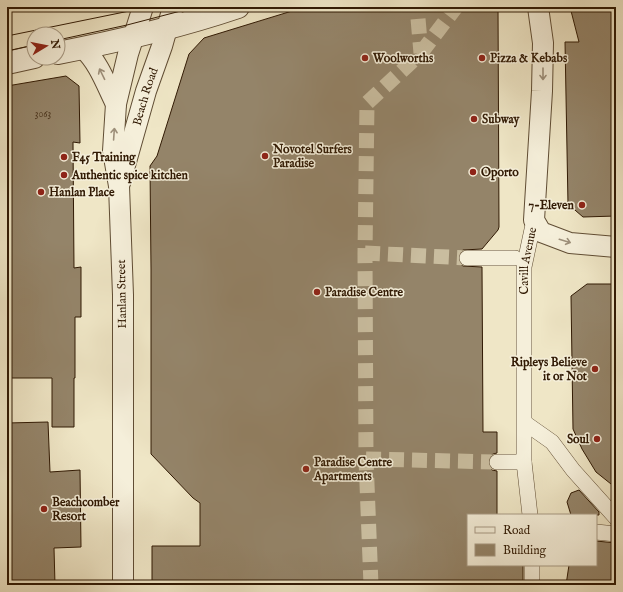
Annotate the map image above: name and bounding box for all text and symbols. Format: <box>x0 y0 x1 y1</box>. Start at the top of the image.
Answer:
north arrow <box>26 26 66 66</box>
text: N <box>47 38 63 51</box>
place label: Woolworths <box>372 51 434 66</box>
place label: Pizza & Kebabs <box>490 51 568 66</box>
marker: Woolworths <box>360 53 370 63</box>
marker: Pizza & Kebabs <box>477 53 487 63</box>
street label: Beach Road <box>129 65 161 127</box>
one-way arrow <box>539 67 547 80</box>
one-way arrow <box>98 68 105 80</box>
house number: 3063 <box>35 108 52 121</box>
place label: Subway <box>482 112 521 128</box>
marker: Subway <box>469 114 479 124</box>
one-way arrow <box>111 128 118 141</box>
place label: Novotel Surfers Paradise <box>272 142 353 171</box>
place label: F45 Training <box>72 150 136 166</box>
marker: Novotel Surfers Paradise <box>260 151 270 161</box>
marker: F45 Training <box>59 152 69 162</box>
place label: Oporto <box>481 165 519 181</box>
marker: Oporto <box>468 167 478 177</box>
place label: Authentic spice kitchen <box>71 168 189 184</box>
marker: Authentic spice kitchen <box>59 170 69 180</box>
place label: Hanlan Place <box>49 185 115 200</box>
marker: Hanlan Place <box>36 187 46 197</box>
place label: 7-Eleven <box>529 198 575 213</box>
marker: 7-Eleven <box>577 200 587 210</box>
street label: Cavill Avenue <box>517 225 540 294</box>
one-way arrow <box>558 238 571 245</box>
street label: Hanlan Street <box>114 259 130 329</box>
place label: Paradise Centre <box>325 285 404 300</box>
marker: Paradise Centre <box>312 287 322 297</box>
place label: Ripleys Believe it or Not <box>511 355 588 384</box>
marker: Ripleys Believe it or Not <box>590 364 600 374</box>
place label: Soul <box>567 432 590 447</box>
marker: Soul <box>592 434 602 444</box>
place label: Paradise Centre Apartments <box>313 455 393 485</box>
marker: Paradise Centre Apartments <box>301 464 311 474</box>
place label: Beachcomber Resort <box>52 495 120 524</box>
marker: Beachcomber Resort <box>39 504 49 514</box>
legend <box>467 514 597 566</box>
text: Road <box>503 523 531 538</box>
text: Building <box>503 543 547 558</box>

